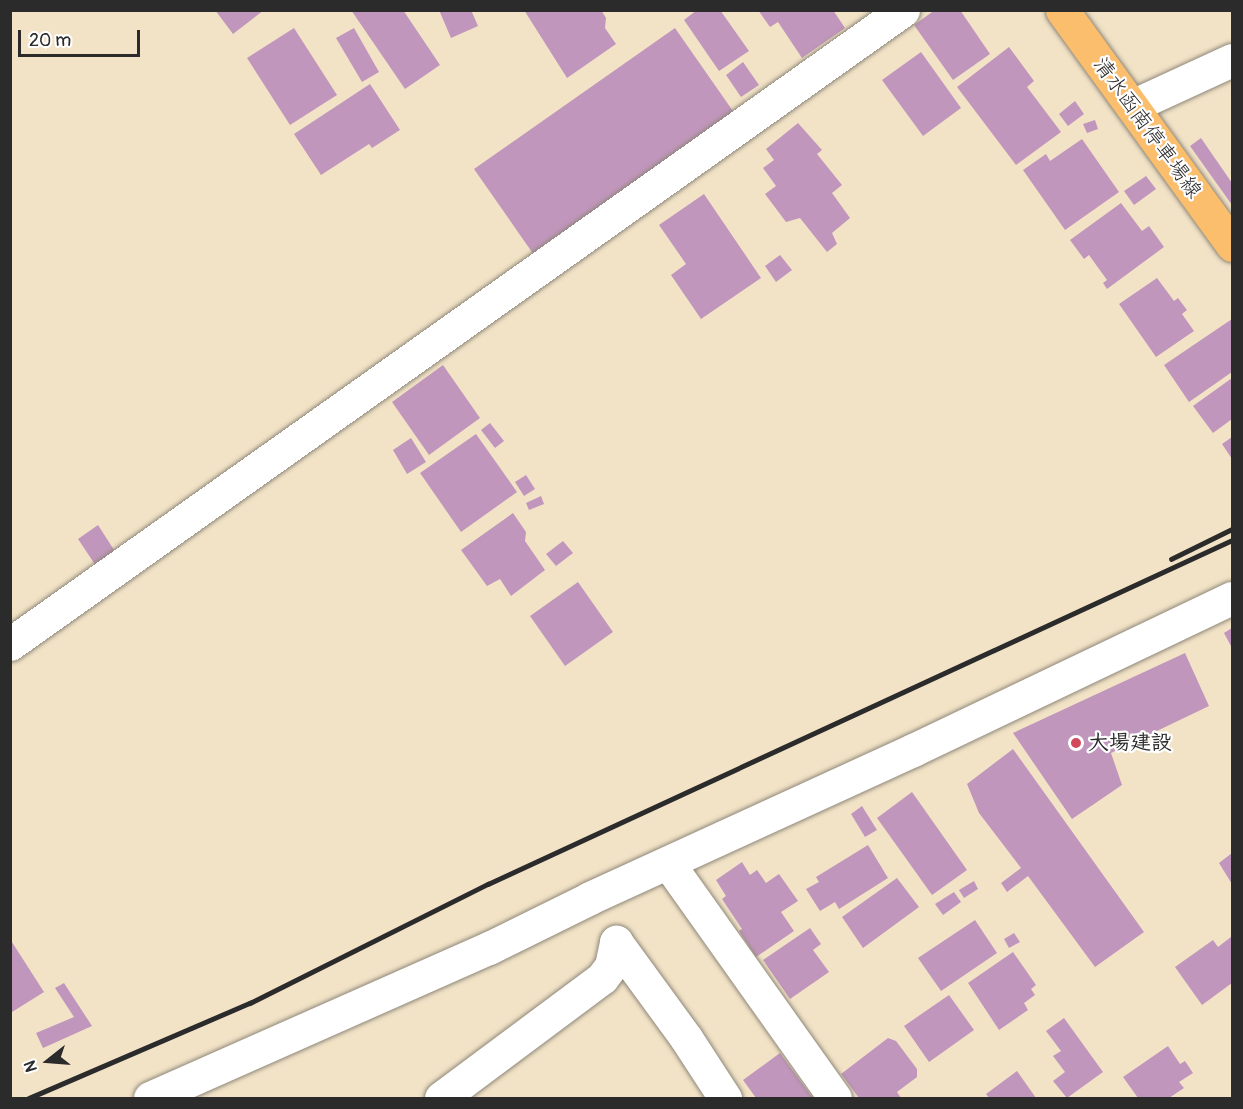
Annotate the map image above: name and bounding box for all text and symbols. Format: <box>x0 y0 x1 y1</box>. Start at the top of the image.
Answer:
scale bar <box>21 18 142 56</box>
text: 20 m <box>29 29 71 52</box>
street label: 清水函南停車場線 <box>1087 53 1207 203</box>
place label: 大場建設 <box>1088 730 1172 756</box>
marker: 大場建設 <box>1069 736 1083 750</box>
north arrow <box>18 1031 78 1091</box>
text: N <box>20 1058 42 1074</box>

